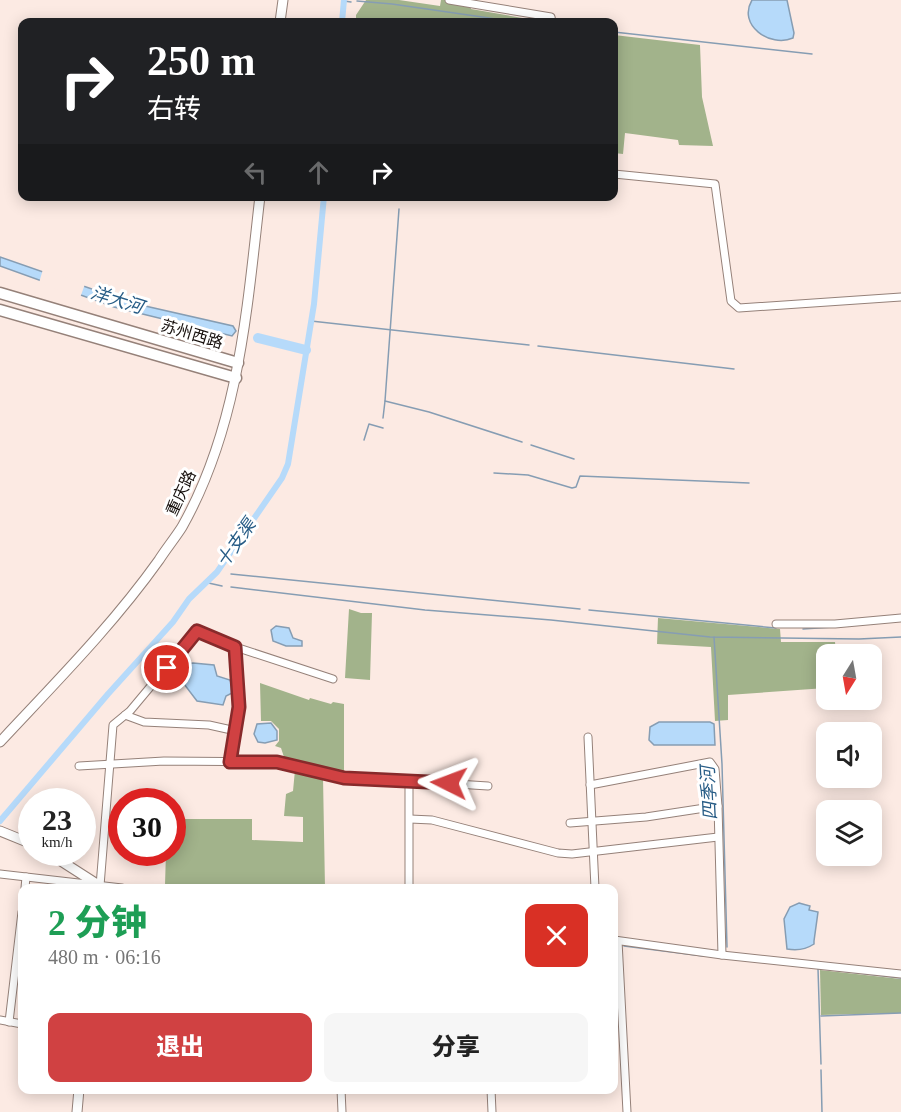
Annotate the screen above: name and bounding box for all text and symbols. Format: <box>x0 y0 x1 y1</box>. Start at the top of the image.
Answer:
text: 250 m <box>147 38 256 84</box>
icon: right <box>48 42 126 120</box>
text: 右转 <box>147 94 201 124</box>
icon: left <box>239 156 272 189</box>
icon: ahead <box>302 156 335 189</box>
icon: right <box>365 156 398 189</box>
water label: 洋大河 <box>88 283 149 318</box>
street label: 苏州西路 <box>159 317 225 351</box>
street label: 重庆路 <box>163 468 199 518</box>
water label: 十支渠 <box>212 513 261 571</box>
pin <box>141 642 192 693</box>
north arrow <box>816 644 882 710</box>
map controls <box>816 644 882 866</box>
icon: arrive <box>150 651 183 684</box>
button: sound <box>816 722 882 788</box>
position arrow <box>417 751 481 815</box>
water label: 四季河 <box>697 763 720 820</box>
speed limit sign: 30 <box>108 788 186 866</box>
button: layers <box>816 800 882 866</box>
text: 23 <box>42 803 72 836</box>
text: km/h <box>42 834 72 850</box>
text: 2 分钟 <box>48 903 147 943</box>
button: close <box>525 904 588 967</box>
text: 480 m · 06:16 <box>48 946 161 968</box>
button: 退出 <box>48 1013 312 1082</box>
button: 分享 <box>324 1013 588 1082</box>

